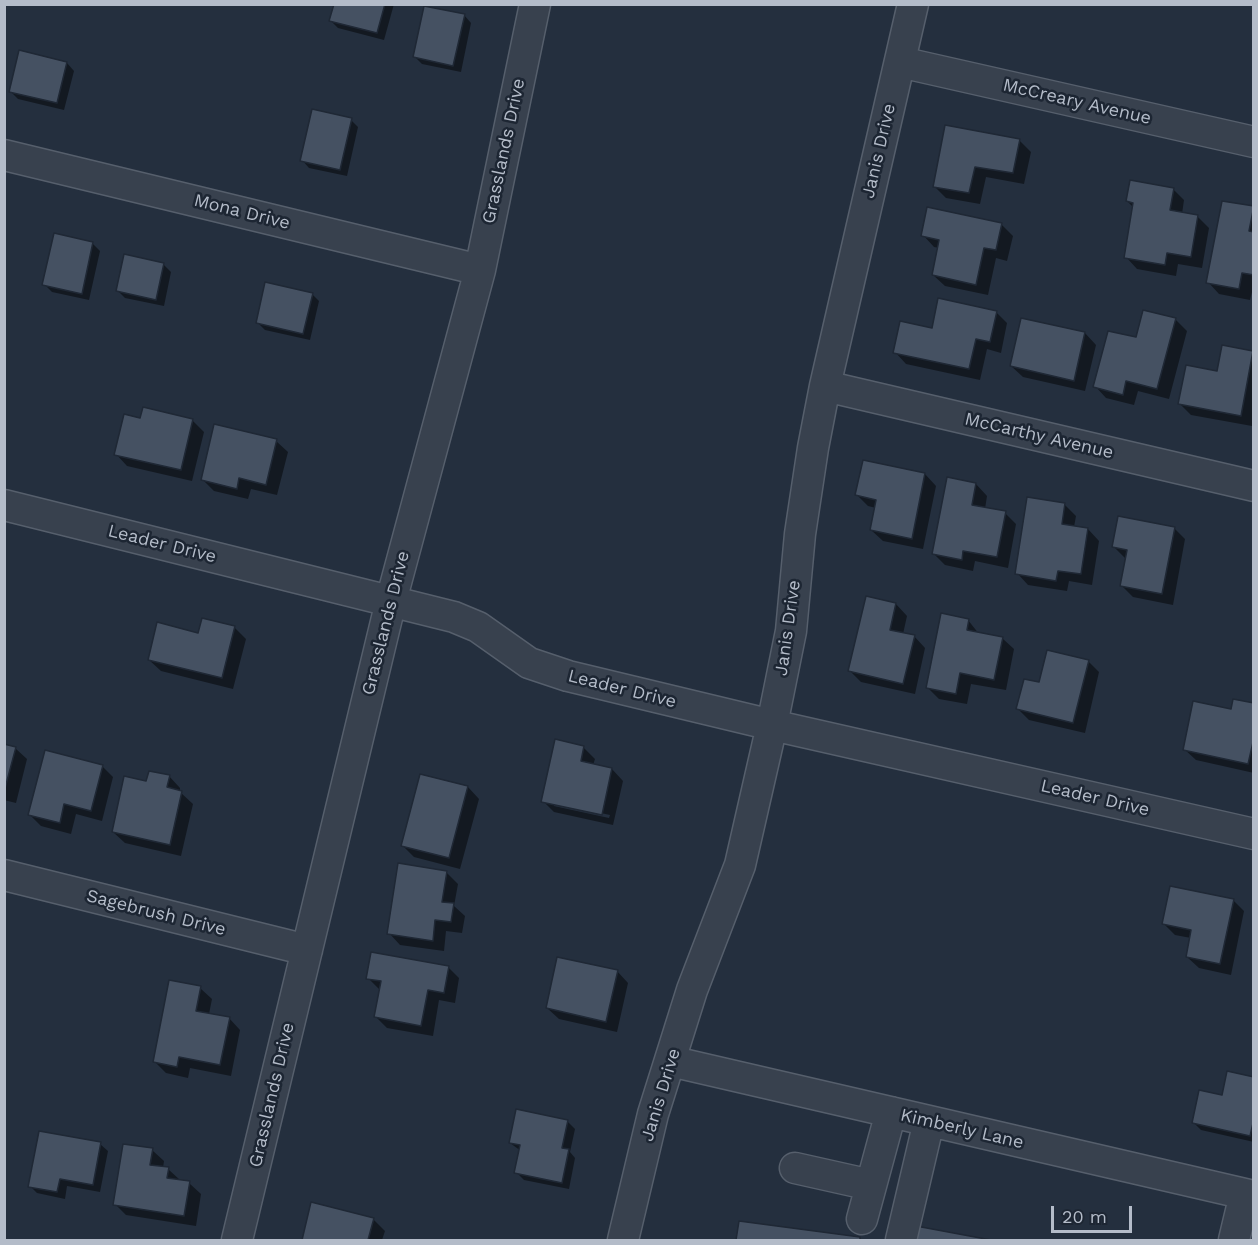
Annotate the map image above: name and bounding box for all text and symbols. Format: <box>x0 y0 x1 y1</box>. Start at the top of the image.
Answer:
street label: McCreary Avenue <box>1001 74 1153 130</box>
street label: Grasslands Drive <box>478 76 530 226</box>
street label: Janis Drive <box>858 102 900 200</box>
street label: Mona Drive <box>192 190 292 234</box>
street label: McCarthy Avenue <box>962 408 1116 464</box>
street label: Leader Drive <box>106 520 218 568</box>
street label: Grasslands Drive <box>358 549 414 697</box>
street label: Janis Drive <box>771 579 805 677</box>
street label: Leader Drive <box>566 665 678 713</box>
street label: Leader Drive <box>1038 775 1152 821</box>
street label: Sagebrush Drive <box>84 885 228 941</box>
street label: Grasslands Drive <box>245 1021 299 1169</box>
street label: Janis Drive <box>637 1046 685 1144</box>
street label: Kimberly Lane <box>898 1104 1026 1154</box>
scale bar <box>1054 1194 1135 1232</box>
text: 20 m <box>1062 1206 1107 1227</box>

